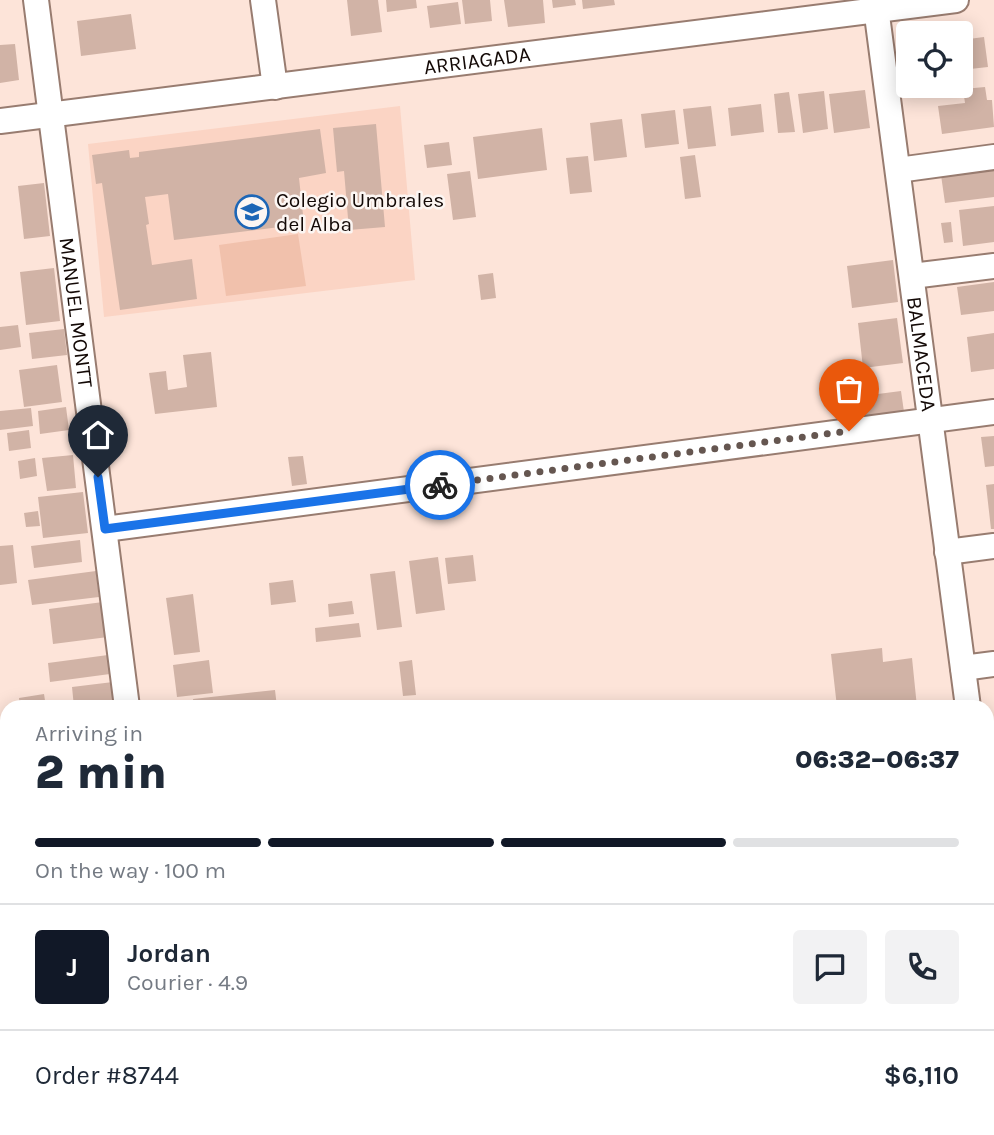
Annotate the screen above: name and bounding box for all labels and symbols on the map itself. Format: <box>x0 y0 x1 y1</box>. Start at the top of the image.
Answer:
street label: ARRIAGADA <box>422 42 532 79</box>
place label: Colegio Umbrales del Alba <box>276 188 444 236</box>
school or university icon: Colegio Umbrales del Alba <box>233 193 271 231</box>
street label: MANUEL MONTT <box>55 236 98 390</box>
street label: BALMACEDA <box>902 295 941 413</box>
pin <box>819 359 879 431</box>
pin <box>68 405 128 477</box>
courier <box>405 450 475 520</box>

